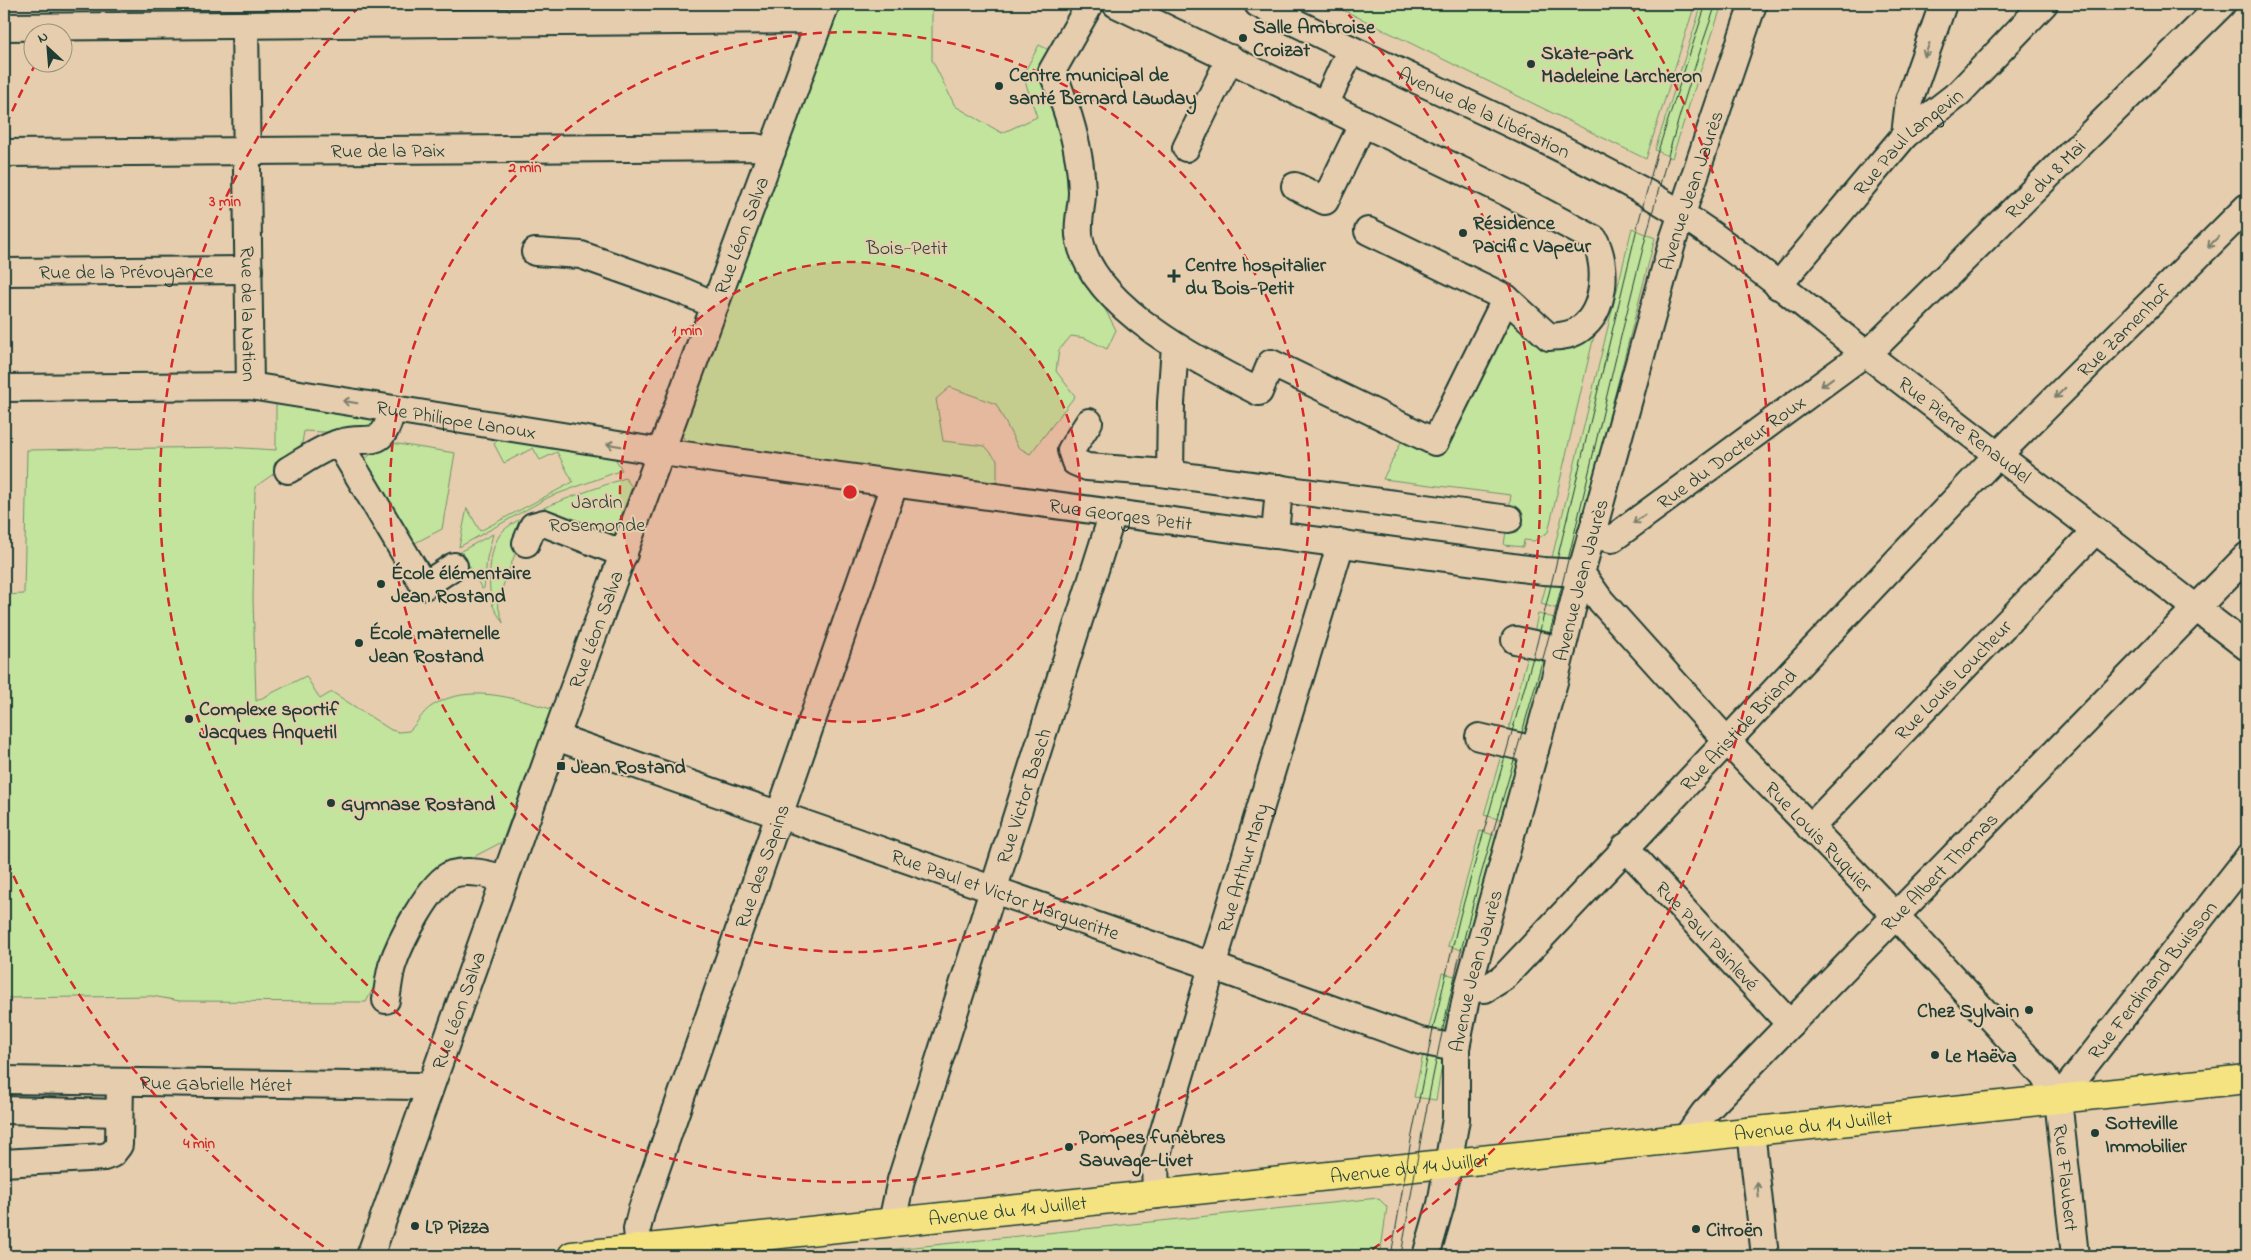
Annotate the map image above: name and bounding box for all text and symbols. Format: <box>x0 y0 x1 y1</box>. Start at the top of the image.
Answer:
place label: Salle Ambroise Croizat <box>1253 14 1376 66</box>
north arrow <box>22 22 72 72</box>
text: N <box>34 26 52 49</box>
marker: Salle Ambroise Croizat <box>1237 32 1249 44</box>
place label: Skate-park Madeleine Larcheron <box>1541 40 1702 92</box>
one-way arrow <box>1922 41 1931 57</box>
marker: Skate-park Madeleine Larcheron <box>1525 58 1537 70</box>
street label: Avenue de la Libération <box>1393 61 1575 168</box>
place label: Centre municipal de santé Bernard Lawday <box>1009 62 1197 115</box>
marker: Centre municipal de santé Bernard Lawday <box>993 80 1005 92</box>
street label: Rue Paul Langevin <box>1848 82 1971 203</box>
street label: Avenue Jean Jaurès <box>1653 107 1733 274</box>
street label: Rue du 8 Mai <box>2000 134 2094 227</box>
street label: Rue de la Paix <box>331 137 445 167</box>
text: 2 min <box>508 157 542 179</box>
street label: Rue Léon Salva <box>708 173 778 299</box>
text: 3 min <box>208 191 241 213</box>
place label: Résidence Pacific Vapeur <box>1473 210 1592 262</box>
marker: Résidence Pacific Vapeur <box>1457 227 1469 239</box>
park label: Bois-Petit <box>865 235 948 264</box>
one-way arrow <box>2206 236 2219 248</box>
street label: Rue de la Nation <box>231 246 262 382</box>
place label: Centre hospitalier du Bois-Petit <box>1185 252 1327 304</box>
street label: Rue de la Prévoyance <box>39 258 213 289</box>
marker: Centre hospitalier du Bois-Petit <box>1167 269 1181 283</box>
street label: Rue Zamenhof <box>2072 278 2179 385</box>
text: 1 min <box>672 320 703 342</box>
street label: Rue Pierre Renaudel <box>1891 371 2036 492</box>
one-way arrow <box>1820 377 1834 387</box>
one-way arrow <box>2054 387 2066 399</box>
street label: Rue du Docteur Roux <box>1652 389 1813 518</box>
street label: Rue Philippe Lanoux <box>374 394 538 449</box>
one-way arrow <box>342 397 358 407</box>
one-way arrow <box>606 439 622 449</box>
centre of rings <box>841 483 859 501</box>
park label: Jardin Rosemonde <box>549 489 645 541</box>
street label: Rue Georges Petit <box>1047 492 1194 540</box>
street label: Avenue Jean Jaurès <box>1548 496 1618 665</box>
one-way arrow <box>1632 514 1646 524</box>
place label: École élémentaire Jean Rostand <box>391 560 532 612</box>
street label: Rue Léon Salva <box>563 567 633 693</box>
marker: École élémentaire Jean Rostand <box>375 578 387 590</box>
street label: Rue Louis Loucheur <box>1889 613 2020 748</box>
place label: École maternelle Jean Rostand <box>369 620 501 672</box>
marker: École maternelle Jean Rostand <box>353 637 365 649</box>
street label: Rue Aristide Briand <box>1674 663 1805 799</box>
place label: Complexe sportif Jacques Anquetil <box>199 696 339 748</box>
marker: Complexe sportif Jacques Anquetil <box>183 713 195 725</box>
street label: Rue Victor Basch <box>990 725 1061 868</box>
place label: Jean Rostand <box>571 754 686 783</box>
marker: Jean Rostand <box>555 760 567 772</box>
street label: Rue Louis Ruquier <box>1757 776 1879 901</box>
place label: Gymnase Rostand <box>341 791 496 821</box>
marker: Gymnase Rostand <box>325 797 337 809</box>
street label: Rue Arthur Mary <box>1211 800 1278 937</box>
street label: Rue des Sapins <box>729 801 799 933</box>
street label: Rue Albert Thomas <box>1876 807 2006 940</box>
street label: Rue Paul et Victor Margueritte <box>886 843 1123 950</box>
street label: Rue Paul Painlevé <box>1647 876 1764 999</box>
street label: Avenue Jean Jaurès <box>1443 887 1512 1055</box>
street label: Rue Ferdinand Buisson <box>2082 895 2226 1067</box>
street label: Rue Léon Salva <box>426 948 495 1074</box>
place label: Chez Sylvain <box>1917 998 2019 1028</box>
marker: Chez Sylvain <box>2023 1004 2035 1016</box>
place label: Le Maëva <box>1945 1043 2017 1072</box>
marker: Le Maëva <box>1929 1049 1941 1061</box>
street label: Rue Gabrielle Méret <box>139 1070 293 1101</box>
street label: Avenue du 14 Juillet <box>1733 1105 1894 1150</box>
place label: Sotteville Immobilier <box>2105 1110 2188 1162</box>
street label: Rue Flaubert <box>2044 1123 2084 1233</box>
place label: Pompes funèbres Sauvage-Livet <box>1079 1124 1226 1177</box>
marker: Sotteville Immobilier <box>2089 1127 2101 1139</box>
text: 4 min <box>182 1133 215 1155</box>
marker: Pompes funèbres Sauvage-Livet <box>1063 1141 1075 1153</box>
street label: Avenue du 14 Juillet <box>1329 1147 1491 1193</box>
one-way arrow <box>1753 1183 1763 1199</box>
street label: Avenue du 14 Juillet <box>927 1190 1089 1235</box>
place label: LP Pizza <box>425 1214 490 1243</box>
place label: Citroën <box>1706 1217 1763 1246</box>
marker: LP Pizza <box>409 1220 421 1232</box>
marker: Citroën <box>1690 1223 1702 1235</box>

